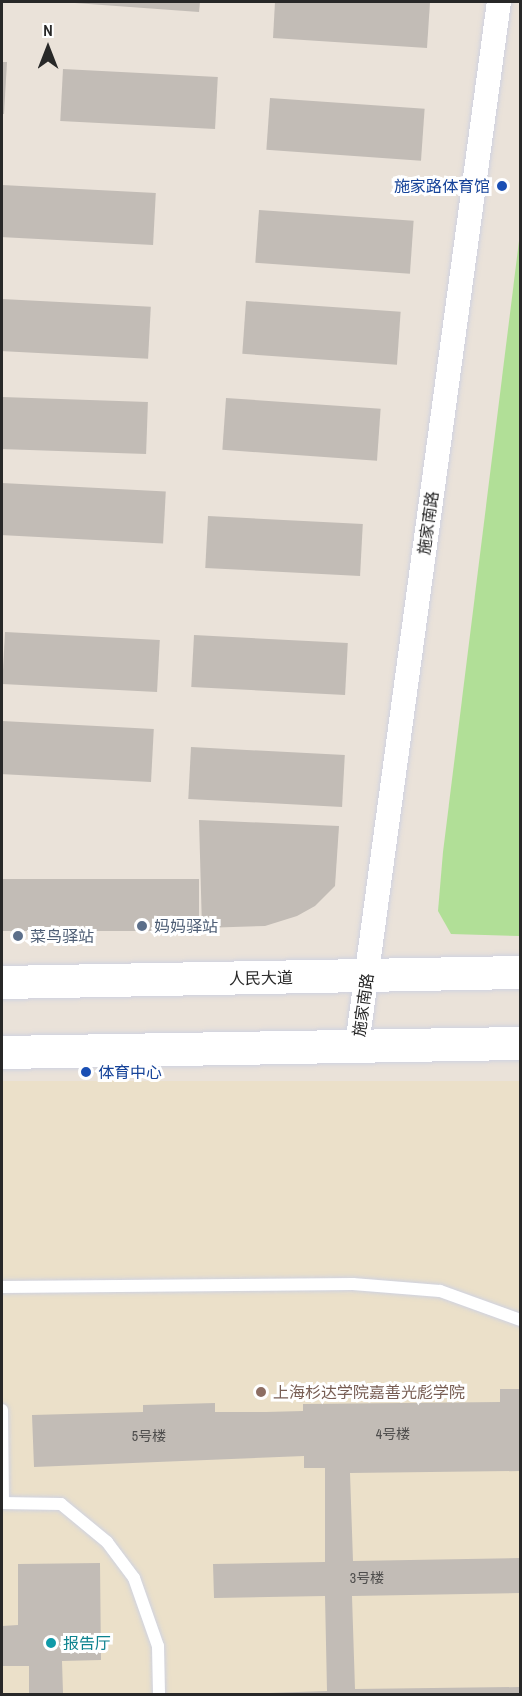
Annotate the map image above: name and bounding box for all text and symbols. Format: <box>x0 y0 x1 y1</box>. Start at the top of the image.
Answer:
north arrow <box>18 18 78 78</box>
text: N <box>43 19 53 41</box>
place label: 施家路体育馆 <box>394 176 490 196</box>
marker: 施家路体育馆 <box>495 179 509 193</box>
street label: 施家南路 <box>414 490 442 556</box>
place label: 妈妈驿站 <box>154 916 218 936</box>
marker: 妈妈驿站 <box>135 919 149 933</box>
place label: 菜鸟驿站 <box>30 926 94 946</box>
marker: 菜鸟驿站 <box>11 929 25 943</box>
street label: 人民大道 <box>229 968 293 988</box>
street label: 施家南路 <box>349 972 377 1038</box>
place label: 体育中心 <box>98 1062 162 1082</box>
marker: 体育中心 <box>79 1065 93 1079</box>
place label: 上海杉达学院嘉善光彪学院 <box>273 1382 465 1402</box>
marker: 上海杉达学院嘉善光彪学院 <box>254 1385 268 1399</box>
house number: 4号楼 <box>376 1426 410 1442</box>
house number: 5号楼 <box>132 1428 166 1444</box>
house number: 3号楼 <box>350 1570 384 1586</box>
place label: 报告厅 <box>63 1633 111 1653</box>
marker: 报告厅 <box>44 1636 58 1650</box>

